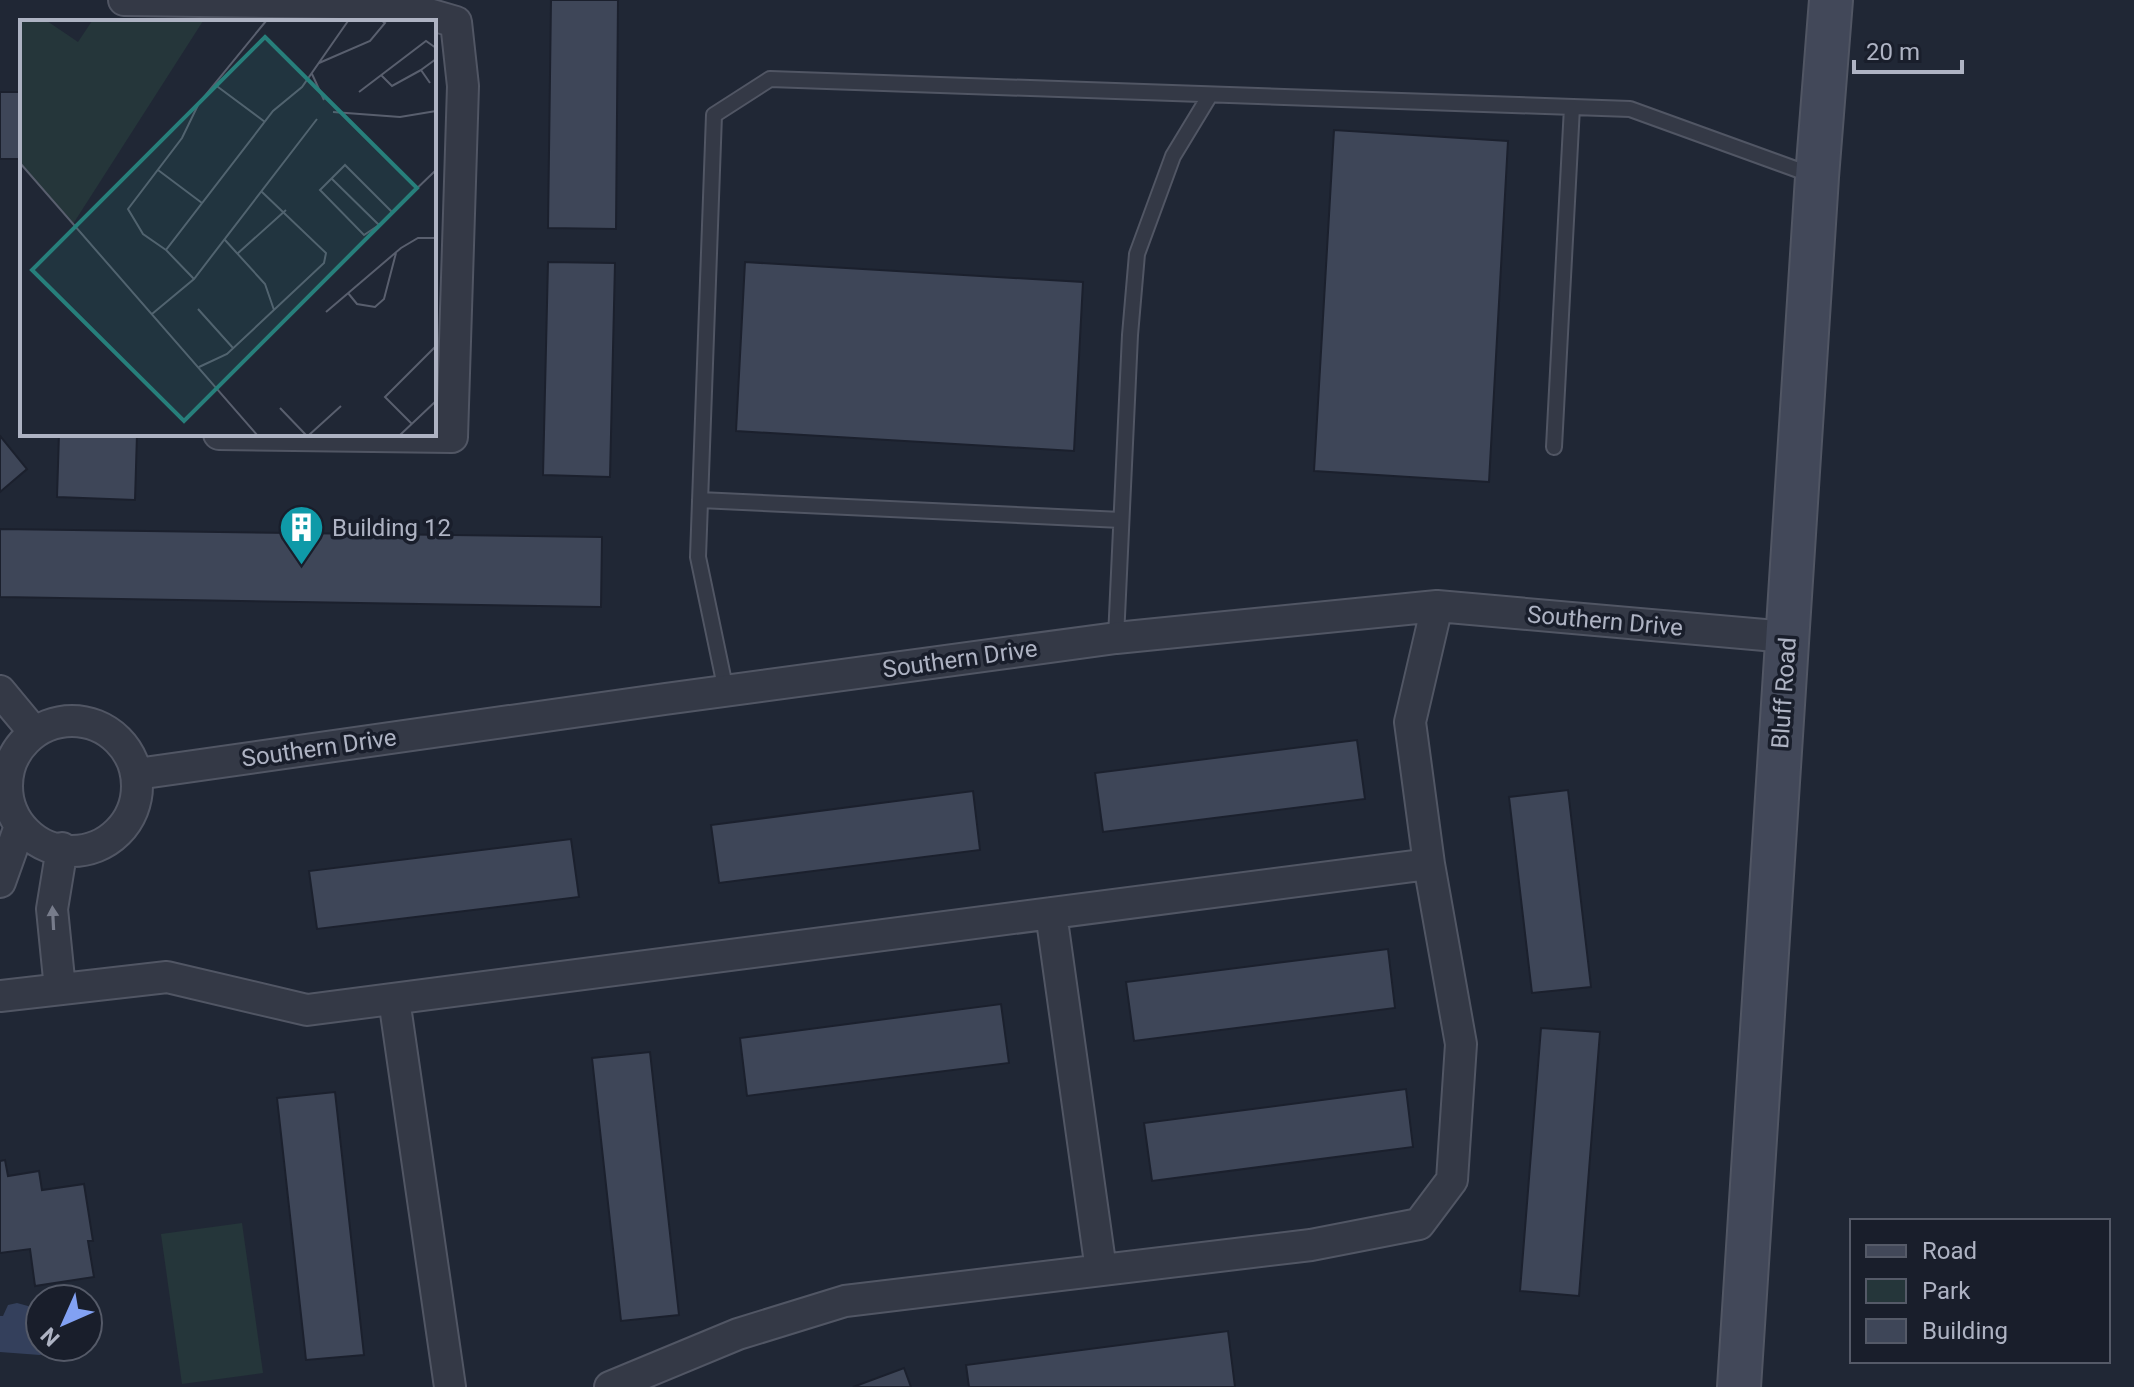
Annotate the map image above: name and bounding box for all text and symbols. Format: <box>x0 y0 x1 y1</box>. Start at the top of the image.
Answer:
inset map <box>20 20 436 436</box>
scale bar <box>1854 24 1962 74</box>
text: 20 m <box>1866 38 1920 66</box>
building icon: Building 12 <box>277 504 325 567</box>
place label: Building 12 <box>332 514 451 542</box>
street label: Southern Drive <box>1526 600 1684 642</box>
street label: Southern Drive <box>881 634 1039 684</box>
street label: Bluff Road <box>1766 636 1802 750</box>
street label: Southern Drive <box>240 723 398 773</box>
one-way arrow <box>46 905 59 930</box>
legend <box>1850 1219 2110 1363</box>
text: Road <box>1922 1237 1977 1265</box>
text: Park <box>1922 1277 1971 1305</box>
north arrow <box>24 1283 104 1363</box>
text: Building <box>1922 1317 2008 1345</box>
text: N <box>36 1322 65 1351</box>

